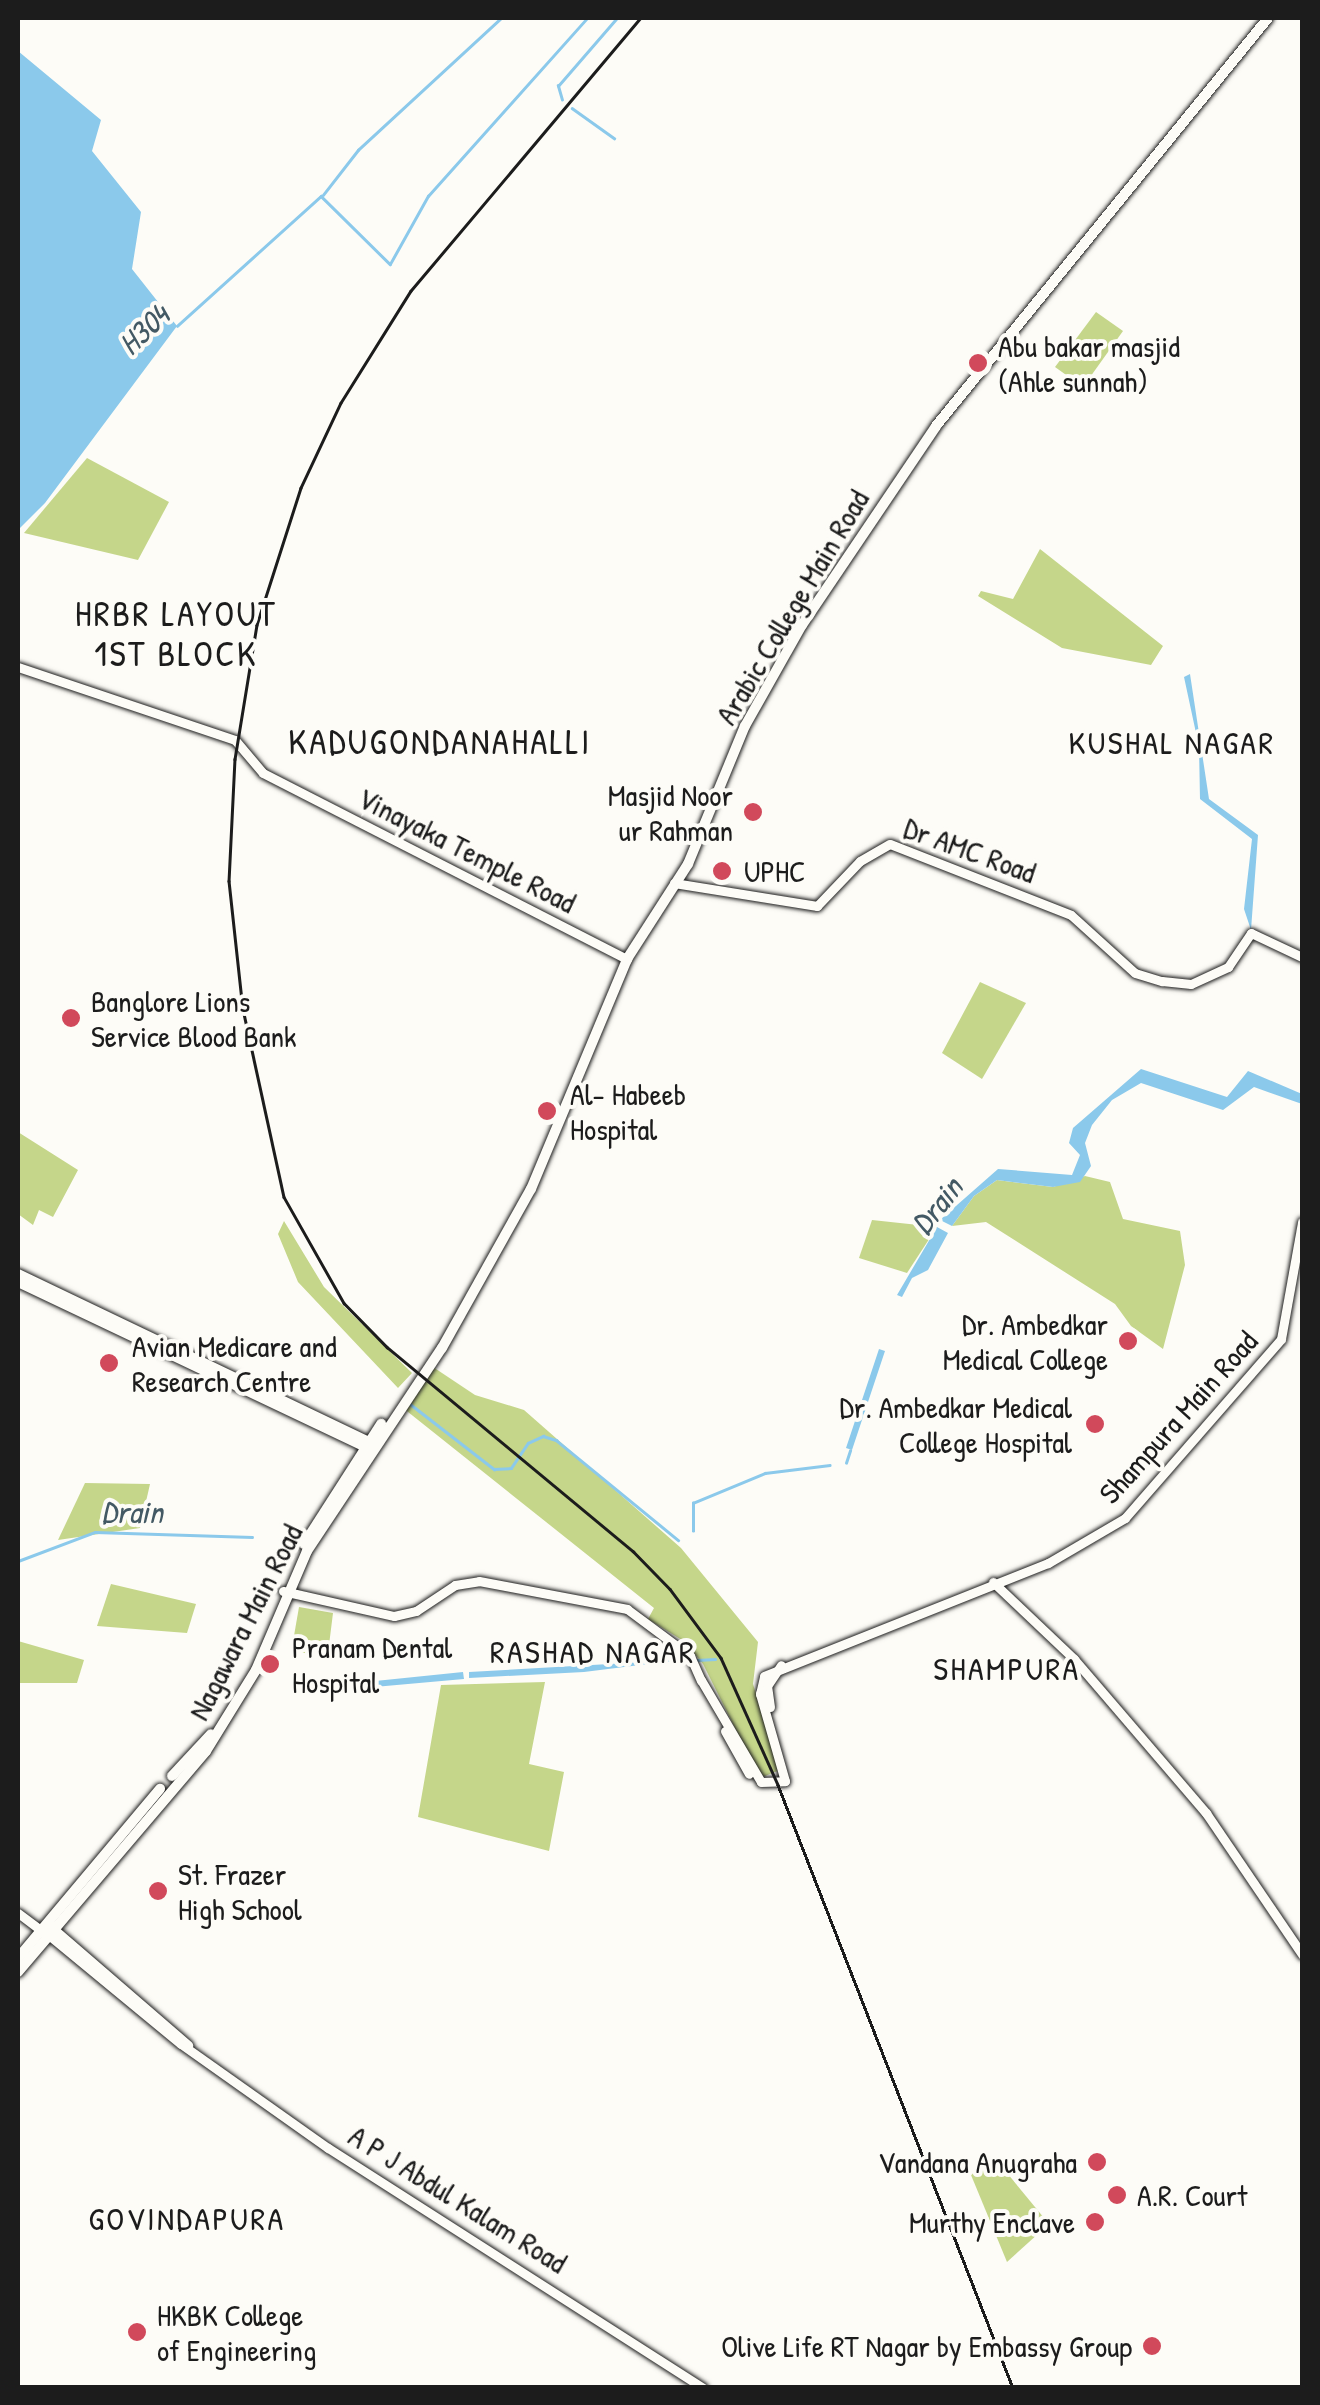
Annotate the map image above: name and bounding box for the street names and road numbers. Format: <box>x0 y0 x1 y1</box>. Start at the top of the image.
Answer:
street label: Arabic College Main Road <box>708 483 876 731</box>
street label: Vinayaka Temple Road <box>352 780 582 920</box>
street label: Dr AMC Road <box>899 810 1041 890</box>
street label: Shampura Main Road <box>1091 1323 1265 1511</box>
street label: Nagawara Main Road <box>180 1518 310 1726</box>
street label: A P J Abdul Kalam Road <box>342 2117 574 2281</box>

